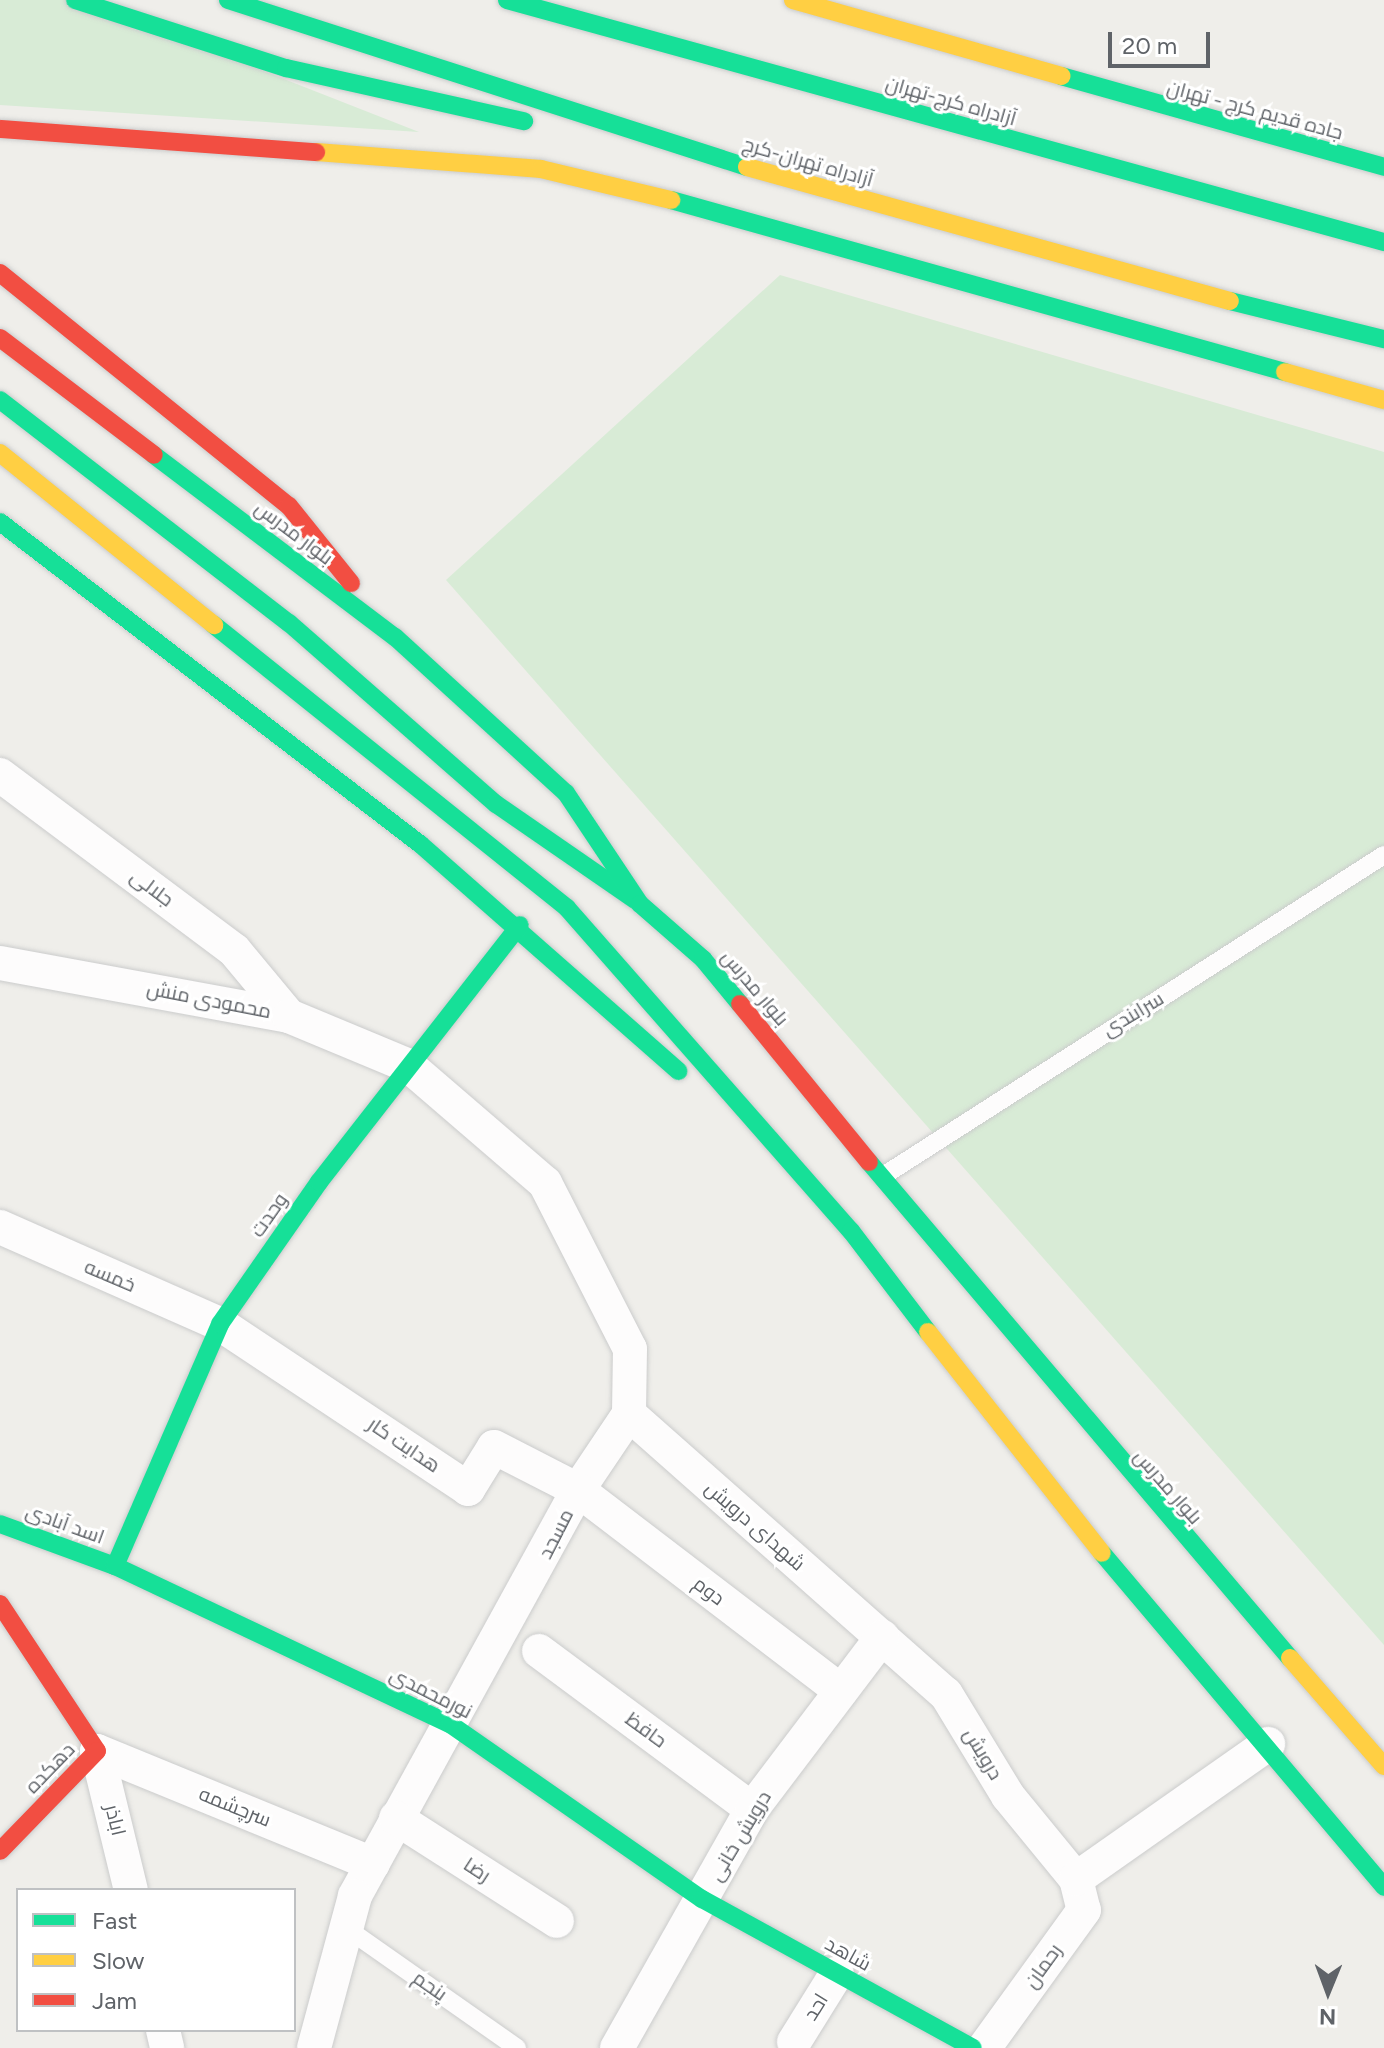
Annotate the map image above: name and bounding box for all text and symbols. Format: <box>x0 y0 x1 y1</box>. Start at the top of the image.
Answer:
scale bar <box>1112 16 1214 66</box>
text: 20 m <box>1122 31 1177 60</box>
street label: آزادراه کرج-تهران <box>883 71 1019 131</box>
street label: جاده قدیم کرج - تهران <box>1164 75 1346 145</box>
street label: آزادراه تهران-کرج <box>740 132 876 192</box>
street label: بلوار مدرس <box>250 496 338 570</box>
street label: جلالی <box>126 864 178 912</box>
street label: بلوار مدرس <box>716 945 794 1031</box>
street label: محمودی منش <box>145 976 273 1024</box>
street label: سرابندی <box>1098 986 1168 1042</box>
street label: وحدت <box>245 1188 293 1242</box>
street label: خمسه <box>81 1255 139 1297</box>
street label: هدایت کار <box>363 1412 445 1478</box>
street label: بلوار مدرس <box>1129 1445 1207 1529</box>
street label: شهدای درویش <box>700 1476 810 1576</box>
street label: اسد آبادی <box>22 1499 108 1549</box>
street label: مسجد <box>533 1505 579 1563</box>
street label: دوم <box>689 1571 729 1611</box>
street label: نورمحمدی <box>386 1662 476 1724</box>
street label: حافظ <box>621 1707 671 1753</box>
street label: درویش <box>958 1724 1008 1784</box>
street label: دهکده <box>20 1738 80 1798</box>
street label: سرچشمه <box>195 1782 275 1832</box>
street label: درویش خانی <box>704 1787 776 1885</box>
street label: اباذر <box>100 1802 130 1838</box>
street label: رضا <box>459 1852 495 1888</box>
legend <box>16 1888 296 2032</box>
text: Fast <box>92 1906 137 1935</box>
street label: شاهد <box>821 1932 875 1976</box>
street label: رحمان <box>1019 1939 1067 1993</box>
text: Slow <box>92 1946 144 1975</box>
north arrow <box>1288 1952 1368 2032</box>
street label: پنجم <box>408 1966 452 2006</box>
text: Jam <box>92 1986 137 2015</box>
street label: احد <box>799 1989 833 2025</box>
text: N <box>1319 2003 1336 2030</box>

